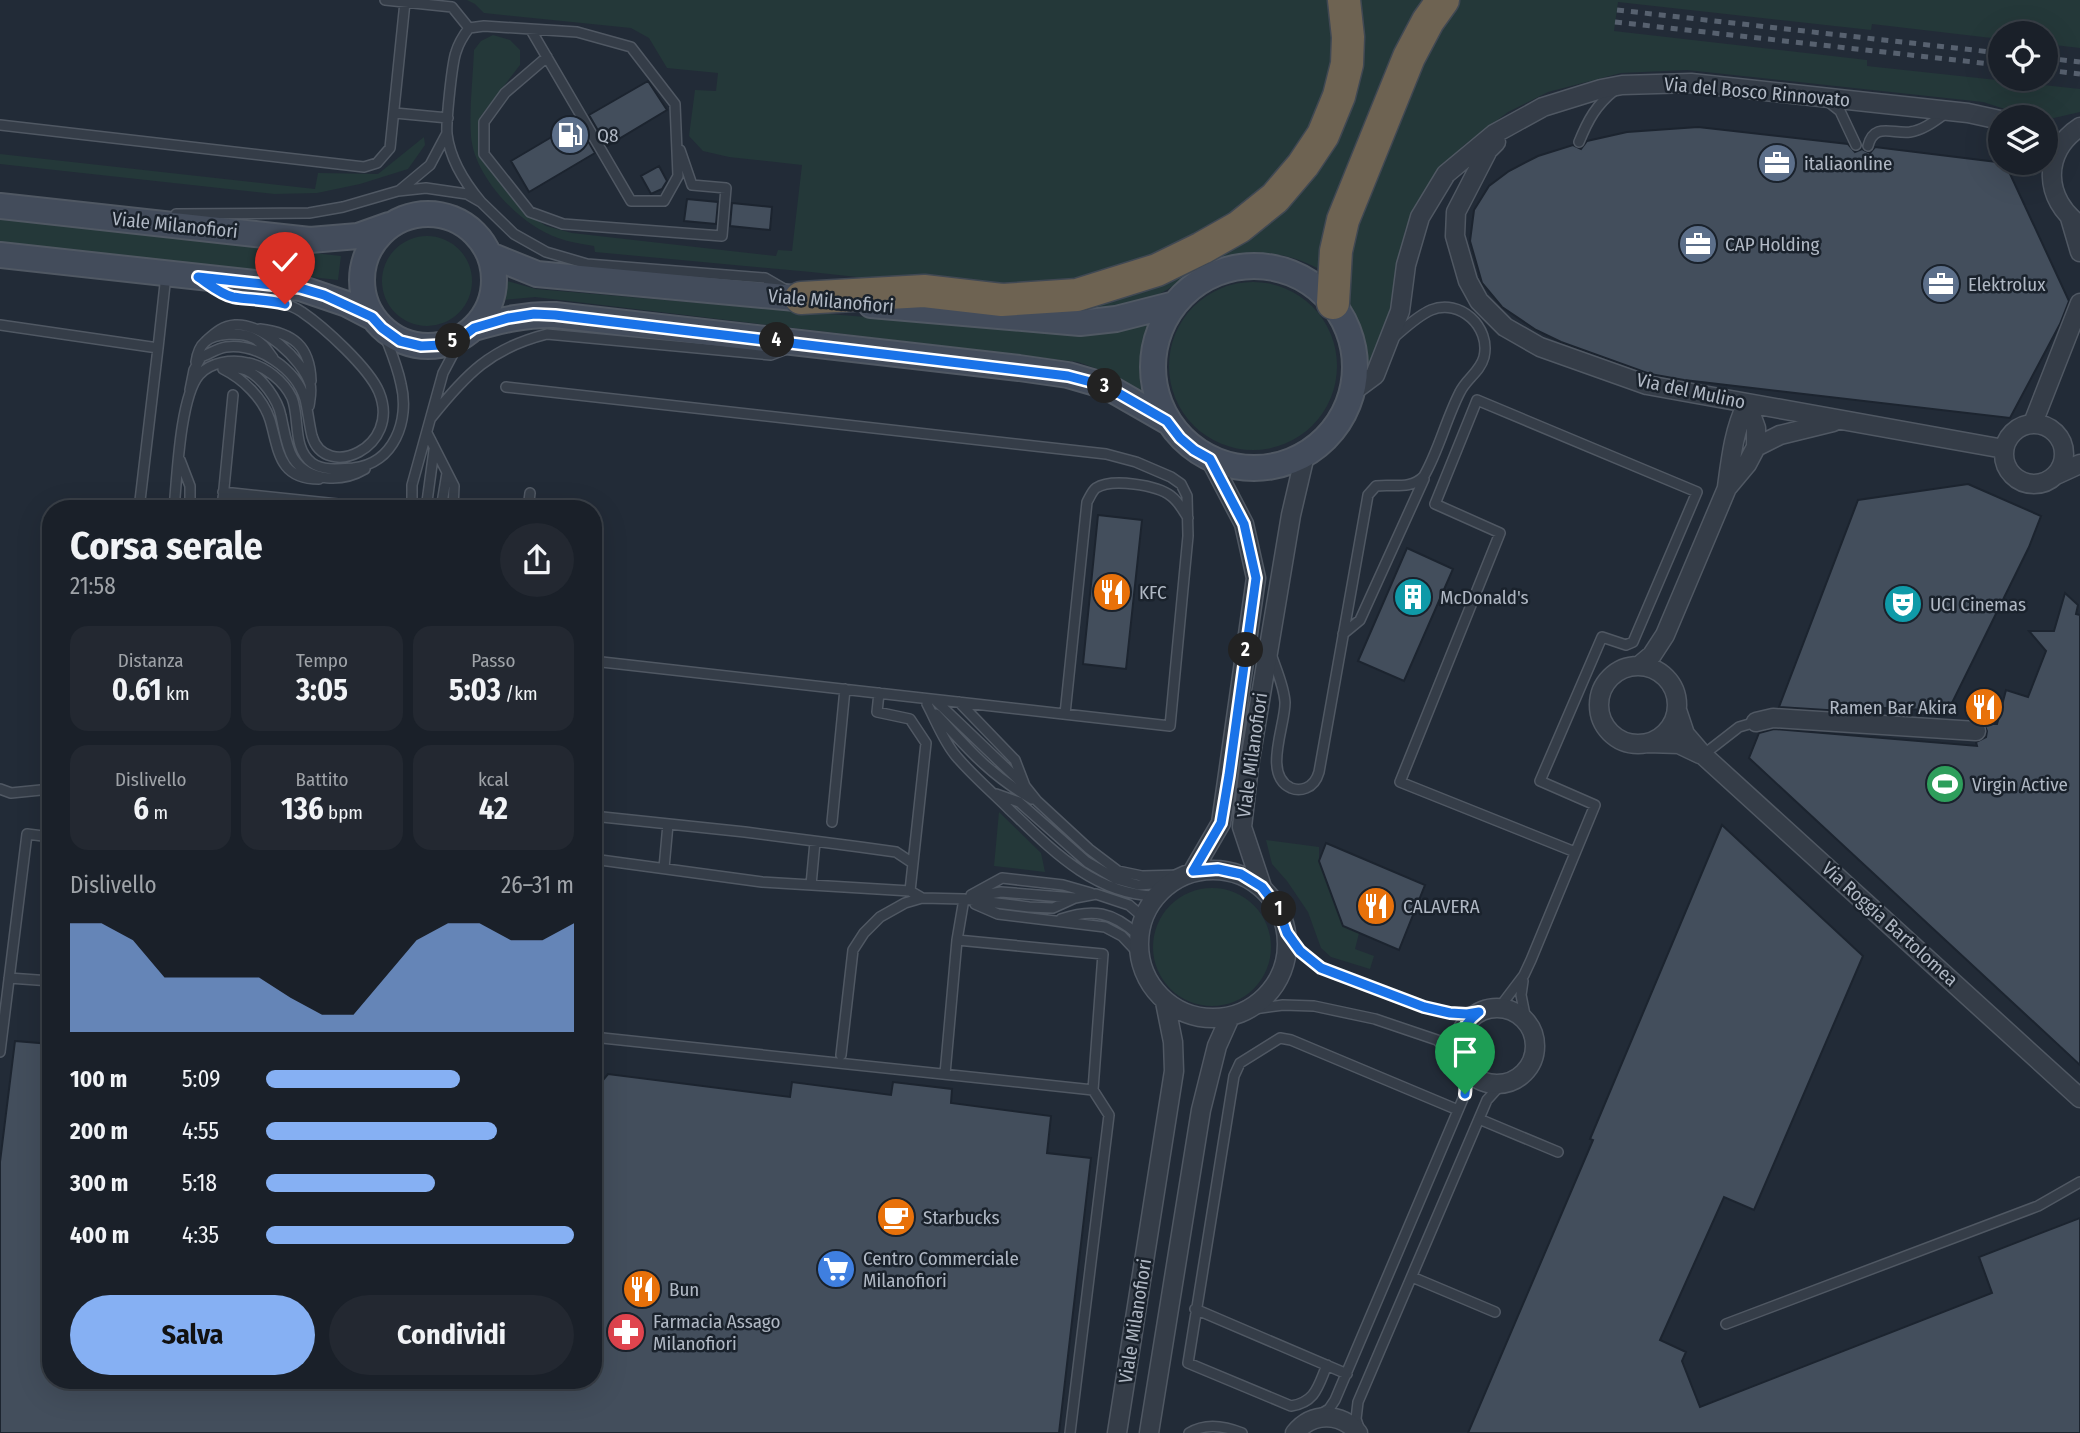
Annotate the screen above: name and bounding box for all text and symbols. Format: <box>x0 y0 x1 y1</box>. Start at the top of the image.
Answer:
map controls <box>1988 21 2058 175</box>
button: locate <box>1988 21 2058 91</box>
street label: Via del Bosco Rinnovato <box>1663 72 1851 112</box>
button: layers <box>1988 105 2058 175</box>
fuel station icon: Q8 <box>549 114 591 156</box>
place label: Q8 <box>597 124 618 147</box>
office icon: italiaonline <box>1756 142 1798 184</box>
place label: italiaonline <box>1804 152 1892 175</box>
street label: Viale Milanofiori <box>111 207 239 243</box>
office icon: CAP Holding <box>1677 223 1719 265</box>
pin <box>255 232 315 304</box>
place label: CAP Holding <box>1725 233 1819 256</box>
icon: check <box>266 243 304 281</box>
office icon: Elektrolux <box>1920 263 1962 305</box>
place label: Elektrolux <box>1968 273 2046 296</box>
street label: Viale Milanofiori <box>767 284 895 318</box>
pin: 4 <box>760 322 794 358</box>
pin: 5 <box>435 324 470 358</box>
text: 4 <box>772 328 781 351</box>
text: 5 <box>448 329 457 352</box>
pin: 3 <box>1088 368 1122 404</box>
street label: Via del Mulino <box>1635 368 1747 414</box>
text: 3 <box>1100 374 1109 397</box>
text: Corsa serale <box>70 523 263 569</box>
button: share <box>500 523 574 597</box>
restaurant icon: KFC <box>1091 571 1133 613</box>
text: 21:58 <box>70 572 116 600</box>
building icon: McDonald's <box>1392 576 1434 618</box>
place label: KFC <box>1139 581 1167 604</box>
theatre icon: UCI Cinemas <box>1882 583 1924 625</box>
place label: McDonald's <box>1440 586 1529 609</box>
place label: UCI Cinemas <box>1930 593 2026 616</box>
pin: 2 <box>1228 632 1264 668</box>
text: 2 <box>1241 638 1250 661</box>
text: Distanza <box>118 649 184 672</box>
text: Tempo <box>296 649 348 672</box>
text: Passo <box>471 649 515 672</box>
text: 0.61 <box>112 672 162 708</box>
text: 3:05 <box>296 672 348 708</box>
text: 5:03 <box>449 672 501 708</box>
text: km <box>162 682 190 705</box>
text: /km <box>501 682 538 705</box>
restaurant icon: Ramen Bar Akira <box>1963 686 2005 728</box>
street label: Viale Milanofiori <box>1232 691 1272 819</box>
place label: Ramen Bar Akira <box>1829 696 1957 719</box>
sports icon: Virgin Active <box>1924 763 1966 805</box>
text: Dislivello <box>115 768 186 791</box>
text: Battito <box>296 768 348 791</box>
text: kcal <box>478 768 509 791</box>
place label: Virgin Active <box>1972 773 2068 796</box>
text: 6 <box>133 791 149 827</box>
text: 136 <box>281 791 324 827</box>
text: 42 <box>479 791 508 827</box>
text: m <box>149 801 168 824</box>
text: bpm <box>324 801 363 824</box>
street label: Via Roggia Bartolomea <box>1817 857 1963 991</box>
text: Dislivello <box>70 871 156 899</box>
text: 26–31 m <box>501 871 574 899</box>
restaurant icon: CALAVERA <box>1355 885 1397 927</box>
pin: 1 <box>1262 892 1296 926</box>
place label: CALAVERA <box>1403 895 1480 918</box>
text: 1 <box>1274 897 1283 920</box>
pin <box>1435 1022 1495 1094</box>
icon: arrive <box>1446 1033 1484 1071</box>
text: 100 m <box>70 1065 127 1093</box>
text: 5:09 <box>182 1065 220 1093</box>
text: 200 m <box>70 1117 128 1145</box>
text: 4:55 <box>182 1117 219 1145</box>
text: 300 m <box>70 1169 128 1197</box>
text: 5:18 <box>182 1169 217 1197</box>
cafe icon: Starbucks <box>875 1196 917 1238</box>
place label: Starbucks <box>923 1206 1000 1229</box>
text: 400 m <box>70 1221 129 1249</box>
text: 4:35 <box>182 1221 219 1249</box>
place label: Centro Commerciale Milanofiori <box>863 1247 1019 1292</box>
supermarket icon: Centro Commerciale Milanofiori <box>815 1248 857 1290</box>
street label: Viale Milanofiori <box>1114 1257 1156 1385</box>
restaurant icon: Bun <box>621 1268 663 1310</box>
place label: Bun <box>669 1278 699 1301</box>
button: Salva <box>70 1295 315 1375</box>
button: Condividi <box>329 1295 574 1375</box>
place label: Farmacia Assago Milanofiori <box>653 1310 780 1355</box>
pharmacy icon: Farmacia Assago Milanofiori <box>605 1311 647 1353</box>

